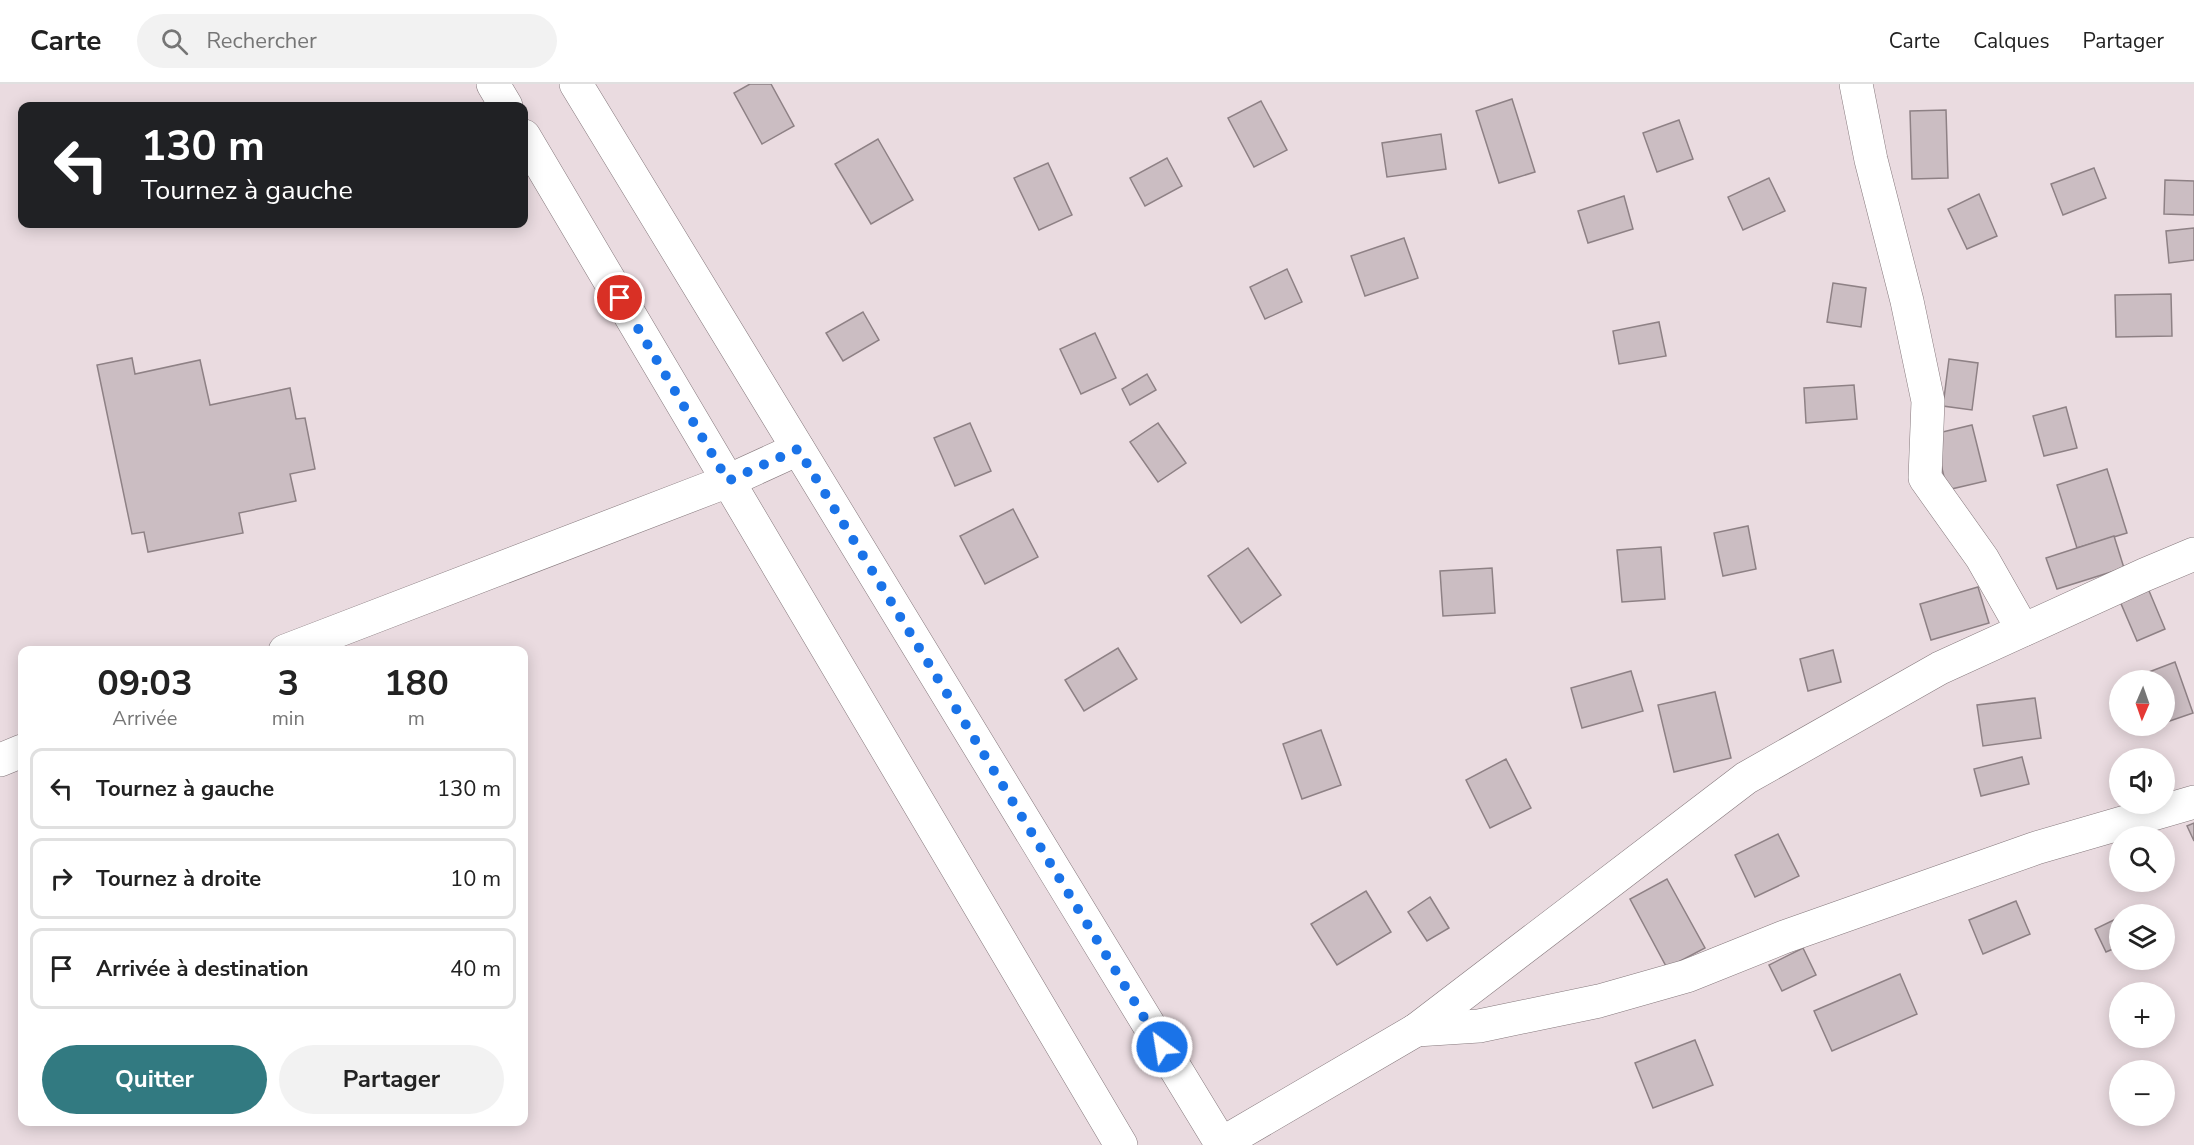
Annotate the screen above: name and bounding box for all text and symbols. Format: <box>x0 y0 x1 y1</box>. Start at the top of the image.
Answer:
search box <box>137 14 557 68</box>
text: Carte <box>30 22 101 60</box>
icon: search <box>158 25 191 58</box>
text: Rechercher <box>206 26 317 56</box>
text: Carte <box>1889 27 1940 55</box>
text: Calques <box>1973 27 2050 55</box>
text: Partager <box>2083 27 2164 55</box>
text: 130 m <box>141 118 265 175</box>
icon: left <box>42 126 120 204</box>
text: Tournez à gauche <box>141 172 353 209</box>
pin <box>594 272 645 323</box>
icon: arrive <box>603 281 636 314</box>
text: 09:03 <box>97 659 193 708</box>
text: 3 <box>277 659 299 708</box>
text: 180 <box>384 659 449 708</box>
north arrow <box>2109 670 2175 736</box>
map controls <box>2109 670 2175 1126</box>
text: Arrivée <box>112 705 177 732</box>
text: min <box>272 705 305 732</box>
text: m <box>408 705 425 732</box>
button: sound <box>2109 748 2175 814</box>
icon: left <box>45 772 78 805</box>
text: Tournez à gauche <box>96 774 274 804</box>
text: 130 m <box>437 774 501 804</box>
button: search <box>2109 826 2175 892</box>
icon: right <box>45 862 78 895</box>
text: Tournez à droite <box>96 864 261 894</box>
text: 10 m <box>450 864 501 894</box>
button: layers <box>2109 904 2175 970</box>
icon: arrive <box>45 952 78 985</box>
text: Arrivée à destination <box>96 954 309 984</box>
text: 40 m <box>450 954 501 984</box>
button: + <box>2109 982 2175 1048</box>
position arrow <box>1130 1015 1194 1079</box>
button: Quitter <box>42 1045 267 1114</box>
button: Partager <box>279 1045 504 1114</box>
button: − <box>2109 1060 2175 1126</box>

